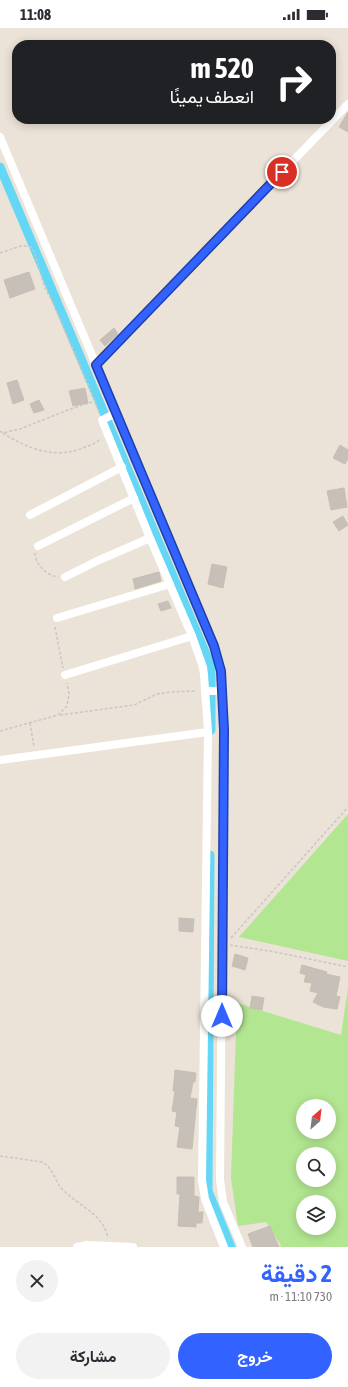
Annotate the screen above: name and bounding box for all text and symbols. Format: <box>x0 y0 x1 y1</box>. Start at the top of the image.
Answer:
text: 11:08 <box>20 6 51 23</box>
text: 520 m <box>191 52 254 84</box>
icon: right <box>268 56 320 108</box>
text: انعطف يمينًا <box>170 86 254 107</box>
pin <box>265 155 299 189</box>
icon: arrive <box>271 161 293 183</box>
position arrow <box>201 995 243 1037</box>
north arrow <box>296 1099 336 1139</box>
map controls <box>296 1099 336 1235</box>
button: search <box>296 1147 336 1187</box>
button: layers <box>296 1195 336 1235</box>
button: close <box>16 1260 58 1302</box>
text: 2 دقيقة <box>261 1260 332 1287</box>
text: 730 m · 11:10 <box>269 1289 332 1304</box>
button: مشاركة <box>16 1333 170 1379</box>
button: خروج <box>178 1333 332 1379</box>

